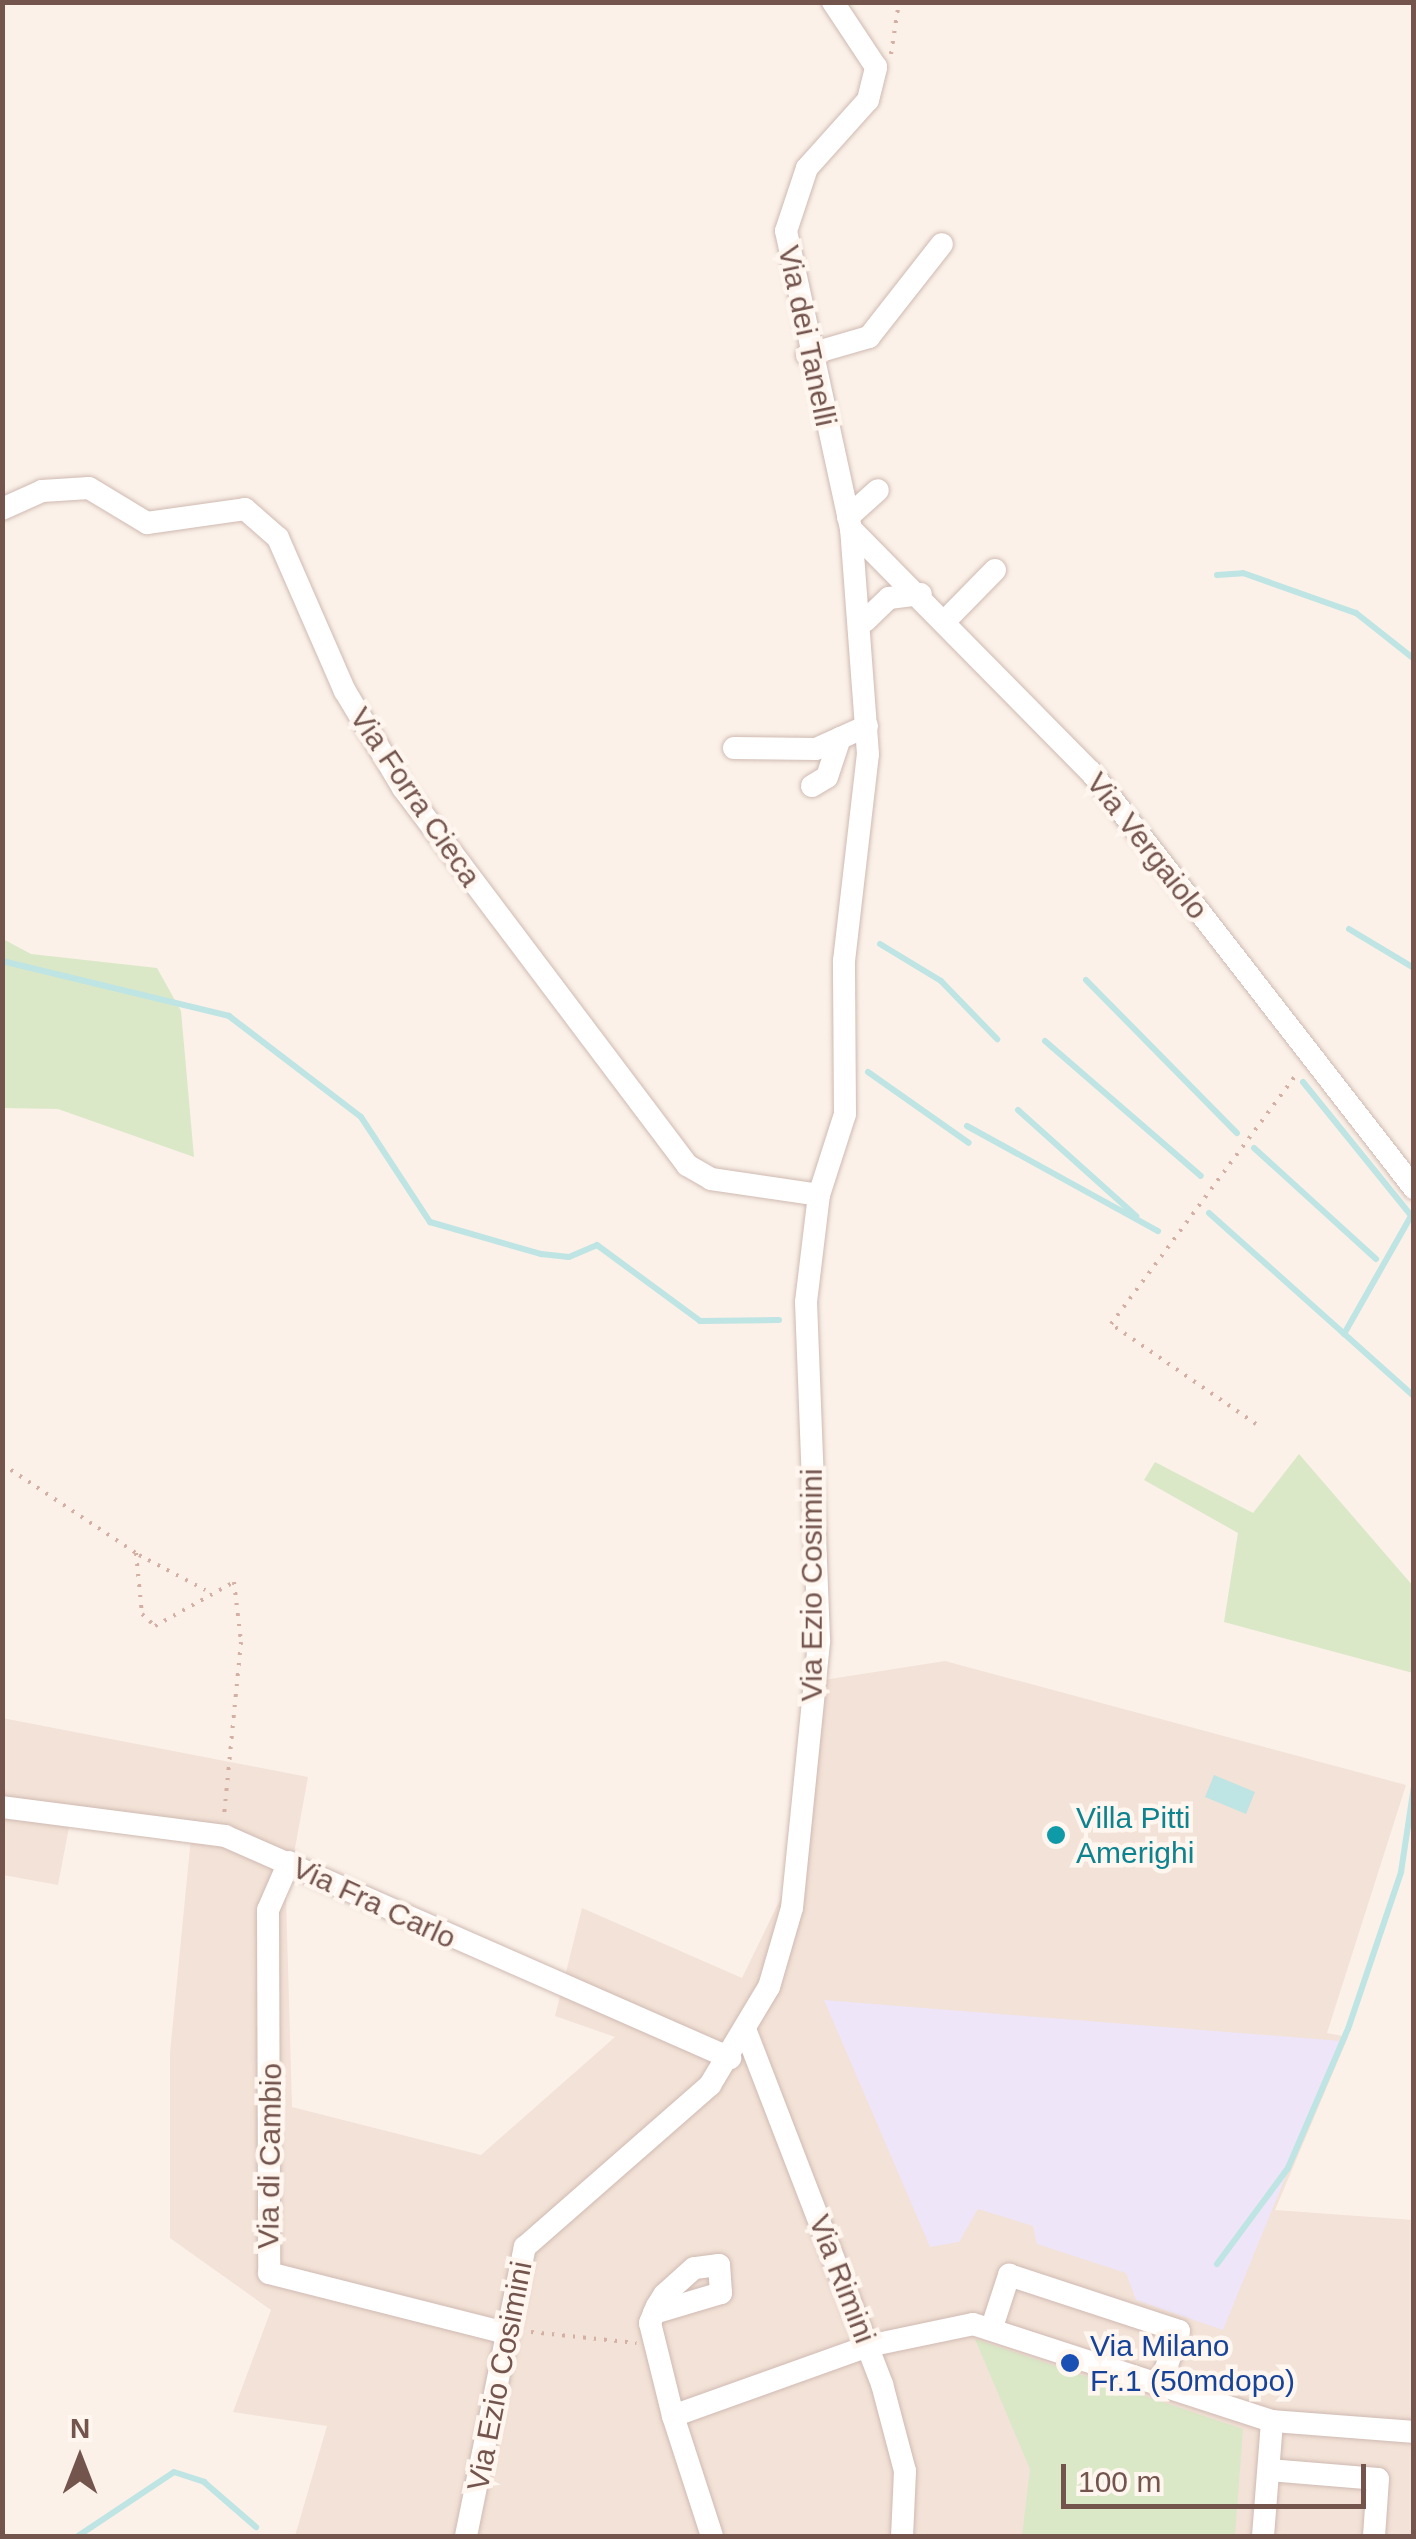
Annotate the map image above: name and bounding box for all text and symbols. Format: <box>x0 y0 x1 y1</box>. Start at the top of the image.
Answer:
street label: Via dei Tanelli <box>770 242 844 430</box>
street label: Via Forra Cieca <box>342 701 488 893</box>
street label: Via Vergaiolo <box>1079 765 1215 927</box>
street label: Via Ezio Cosimini <box>794 1469 830 1701</box>
place label: Villa Pitti Amerighi <box>1076 1800 1194 1870</box>
marker: Villa Pitti Amerighi <box>1045 1824 1067 1846</box>
street label: Via Fra Carlo <box>287 1849 461 1957</box>
street label: Via di Cambio <box>250 2063 290 2249</box>
street label: Via Rimini <box>801 2210 883 2348</box>
street label: Via Ezio Cosimini <box>460 2258 540 2494</box>
place label: Via Milano Fr.1 (50mdopo) <box>1090 2328 1295 2398</box>
marker: Via Milano Fr.1 (50mdopo) <box>1059 2352 1081 2374</box>
north arrow <box>30 2409 130 2509</box>
text: N <box>70 2413 90 2444</box>
scale bar <box>1066 2444 1371 2506</box>
text: 100 m <box>1078 2465 1161 2498</box>

